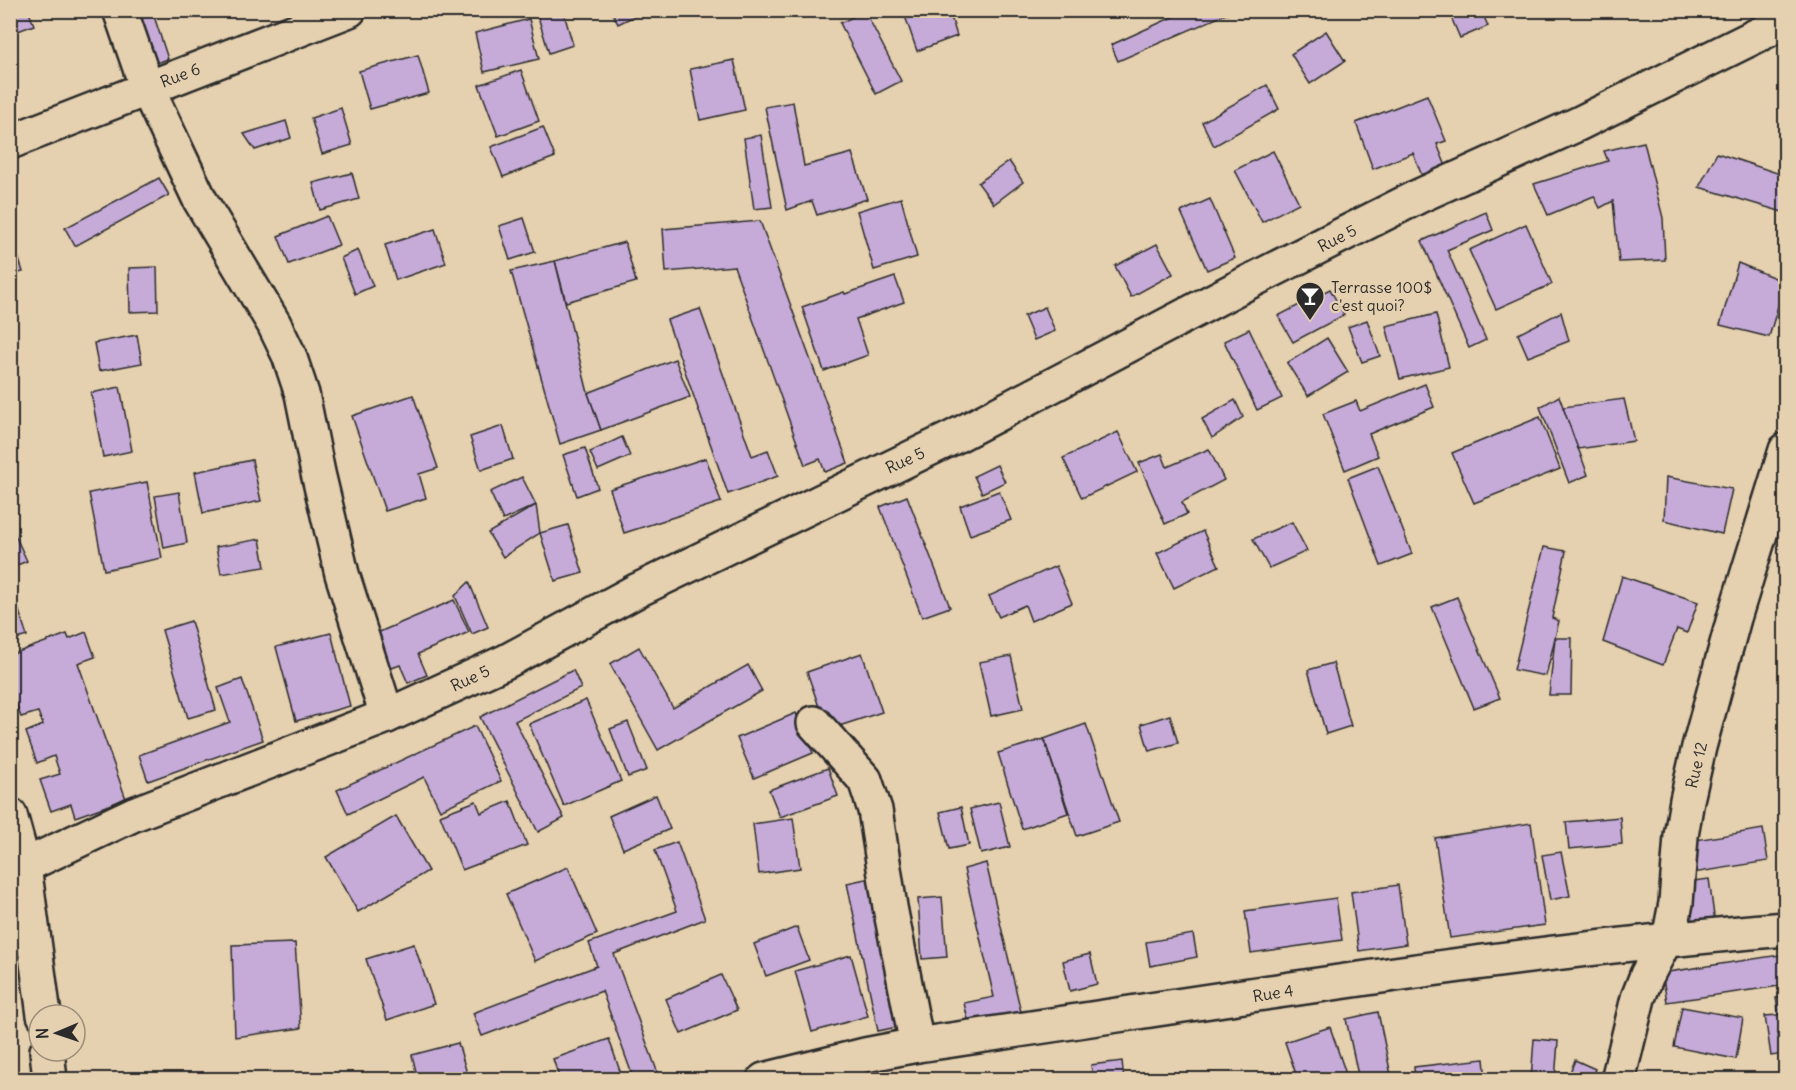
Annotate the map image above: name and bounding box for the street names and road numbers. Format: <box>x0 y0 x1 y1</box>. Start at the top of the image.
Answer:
street label: Rue 6 <box>157 58 203 92</box>
street label: Rue 5 <box>1314 220 1360 256</box>
street label: Rue 5 <box>882 442 928 478</box>
street label: Rue 5 <box>447 660 493 696</box>
street label: Rue 12 <box>1681 740 1711 790</box>
street label: Rue 4 <box>1251 980 1295 1006</box>

